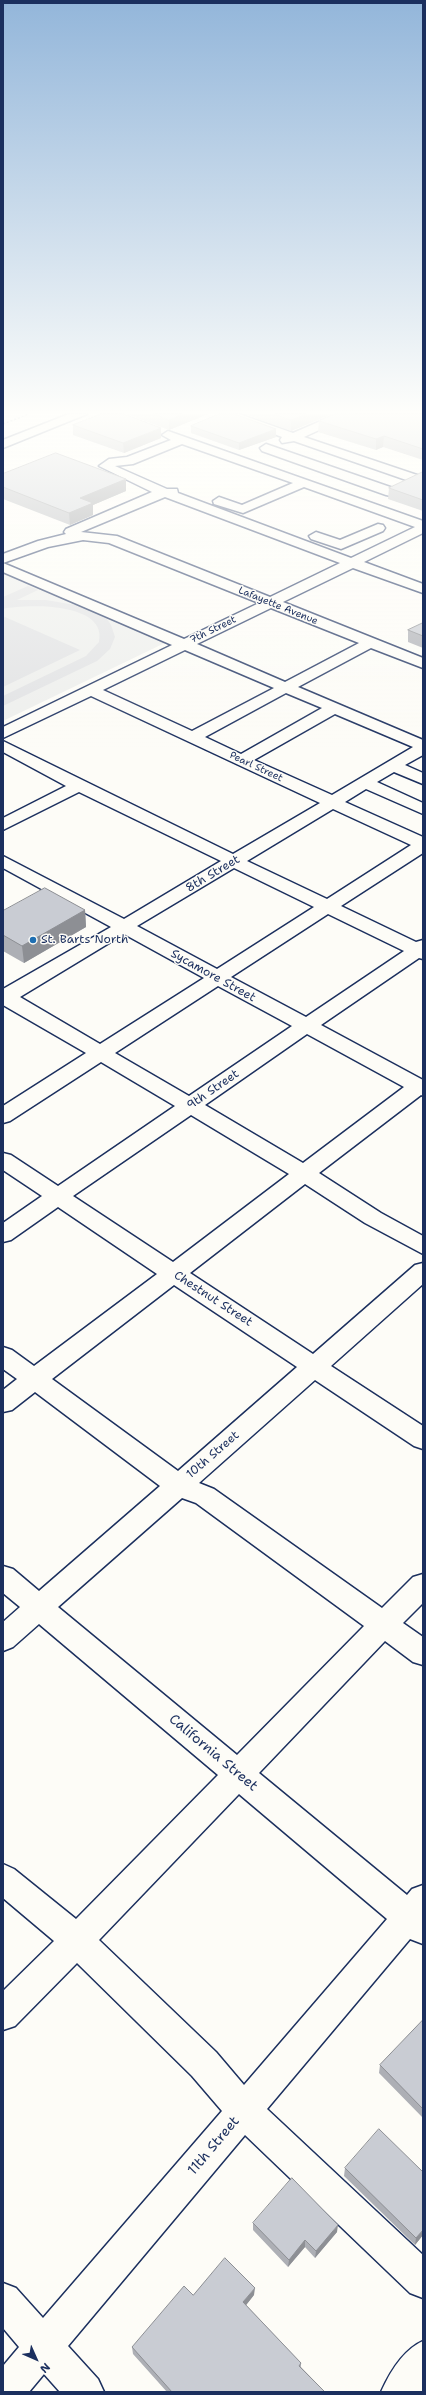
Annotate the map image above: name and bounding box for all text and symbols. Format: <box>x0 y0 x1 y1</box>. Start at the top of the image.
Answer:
street label: Lafayette Avenue <box>237 585 319 627</box>
street label: 7th Street <box>188 614 238 646</box>
street label: Pearl Street <box>227 749 285 785</box>
street label: 8th Street <box>184 852 242 896</box>
place label: St. Barts North <box>41 933 129 947</box>
marker: St. Barts North <box>28 935 38 945</box>
street label: Sycamore Street <box>168 947 258 1005</box>
street label: 9th Street <box>184 1067 242 1113</box>
street label: Chestnut Street <box>171 1268 255 1330</box>
street label: 10th Street <box>184 1428 242 1482</box>
street label: California Street <box>165 1711 261 1795</box>
street label: 11th Street <box>185 2113 243 2179</box>
north arrow <box>16 2339 56 2379</box>
text: N <box>36 2359 53 2376</box>

